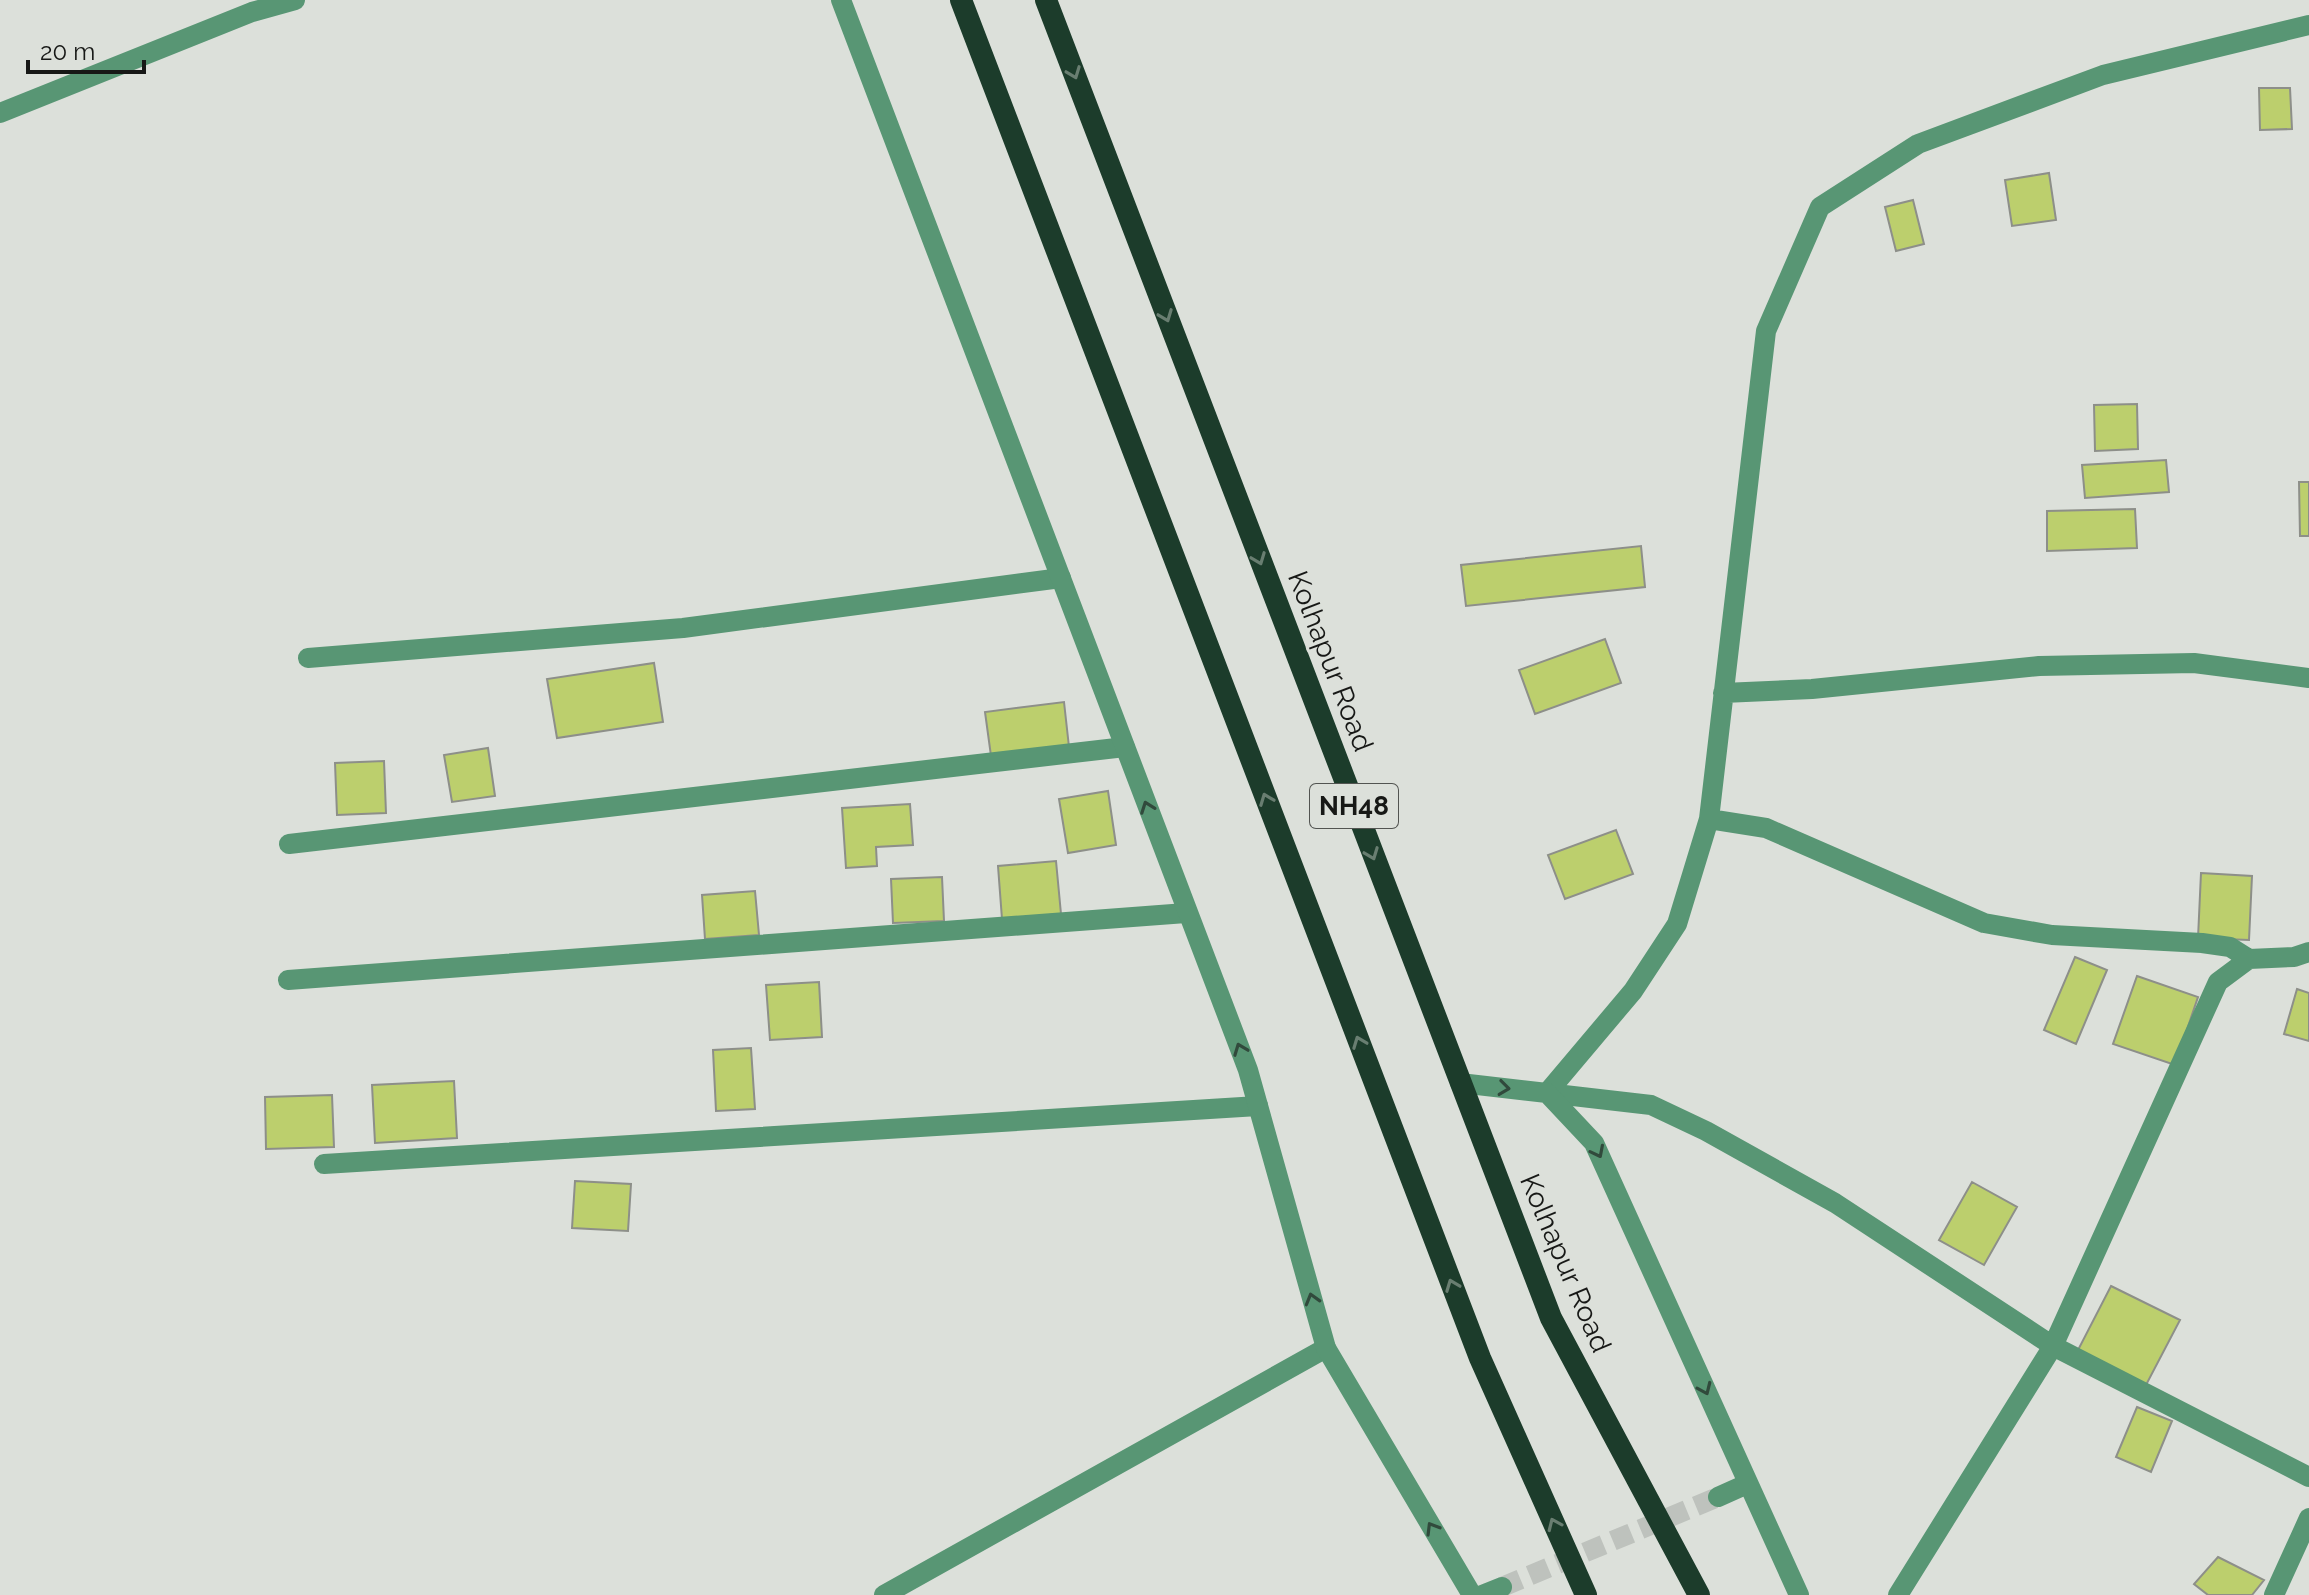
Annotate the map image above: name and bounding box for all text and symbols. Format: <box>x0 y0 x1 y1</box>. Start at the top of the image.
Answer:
scale bar <box>28 24 144 74</box>
text: 20 m <box>40 37 95 66</box>
one-way arrow <box>1064 65 1081 79</box>
one-way arrow <box>1156 308 1173 322</box>
one-way arrow <box>1249 551 1266 565</box>
street label: Kolhapur Road <box>1281 566 1380 756</box>
road number: NH48 <box>1310 784 1398 828</box>
one-way arrow <box>1259 793 1276 807</box>
one-way arrow <box>1140 800 1157 814</box>
one-way arrow <box>1362 846 1379 860</box>
one-way arrow <box>1352 1036 1369 1050</box>
one-way arrow <box>1233 1043 1250 1057</box>
one-way arrow <box>1497 1079 1511 1096</box>
one-way arrow <box>1588 1144 1603 1159</box>
street label: Kolhapur Road <box>1513 1169 1618 1357</box>
one-way arrow <box>1445 1279 1462 1293</box>
one-way arrow <box>1305 1293 1321 1307</box>
one-way arrow <box>1695 1381 1711 1396</box>
one-way arrow <box>1548 1518 1564 1532</box>
one-way arrow <box>1427 1522 1442 1537</box>

